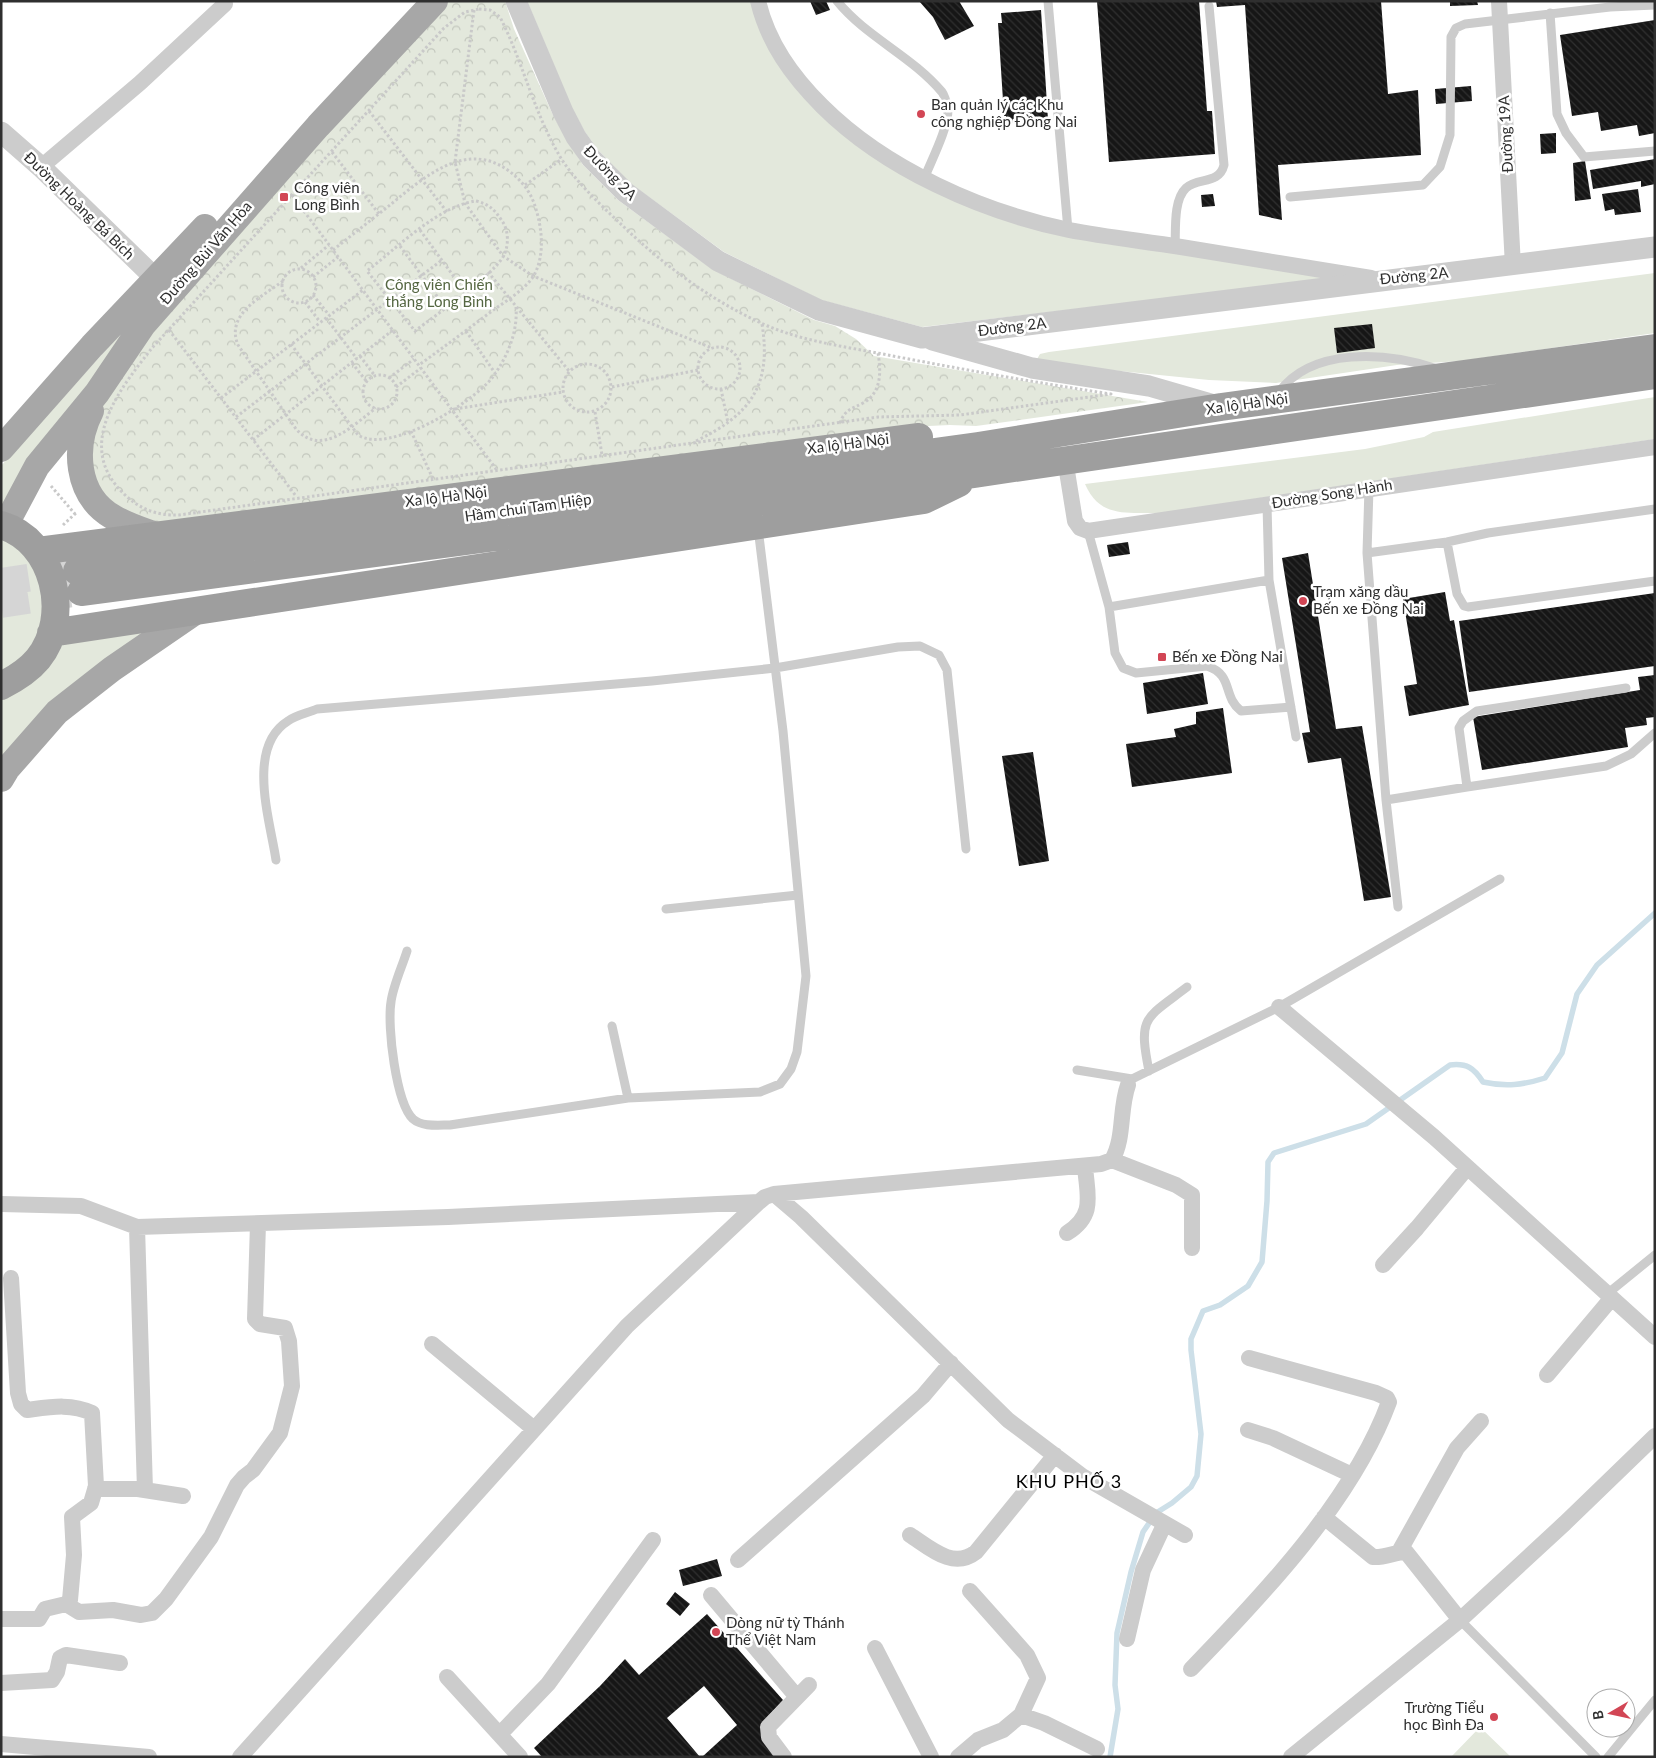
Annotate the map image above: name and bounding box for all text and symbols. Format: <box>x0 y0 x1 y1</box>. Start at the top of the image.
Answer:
street label: Đường 19A <box>1494 94 1516 173</box>
place label: Ban quản lý các Khu công nghiệp Đồng Nai <box>931 95 1077 130</box>
marker: Ban quản lý các Khu công nghiệp Đồng Nai <box>915 108 927 120</box>
street label: Đường 2A <box>580 141 642 204</box>
street label: Đường Hoàng Bá Bích <box>21 148 139 263</box>
place label: Công viên Long Bình <box>294 178 360 213</box>
marker: Công viên Long Bình <box>278 191 290 203</box>
street label: Đường Bùi Văn Hòa <box>156 197 255 308</box>
street label: Đường 2A <box>1379 262 1450 288</box>
park label: Công viên Chiến thắng Long Bình <box>385 275 493 310</box>
street label: Đường 2A <box>977 313 1048 339</box>
street label: Xa lộ Hà Nội <box>1205 388 1289 418</box>
street label: Xa lộ Hà Nội <box>806 429 890 457</box>
street label: Đường Song Hành <box>1270 475 1394 511</box>
street label: Xa lộ Hà Nội <box>404 482 488 510</box>
street label: Hầm chui Tam Hiệp <box>463 489 592 525</box>
place label: Trạm xăng dầu Bến xe Đồng Nai <box>1313 582 1424 617</box>
marker: Trạm xăng dầu Bến xe Đồng Nai <box>1297 595 1309 607</box>
place label: Bến xe Đồng Nai <box>1172 647 1283 665</box>
marker: Bến xe Đồng Nai <box>1156 651 1168 663</box>
district label: KHU PHỐ 3 <box>1016 1470 1122 1492</box>
place label: Dòng nữ tỳ Thánh Thể Việt Nam <box>726 1613 845 1648</box>
marker: Dòng nữ tỳ Thánh Thể Việt Nam <box>710 1626 722 1638</box>
north arrow <box>1586 1688 1636 1738</box>
place label: Trường Tiểu học Bình Đa <box>1404 1698 1484 1733</box>
text: B <box>1589 1709 1607 1721</box>
marker: Trường Tiểu học Bình Đa <box>1488 1711 1500 1723</box>

